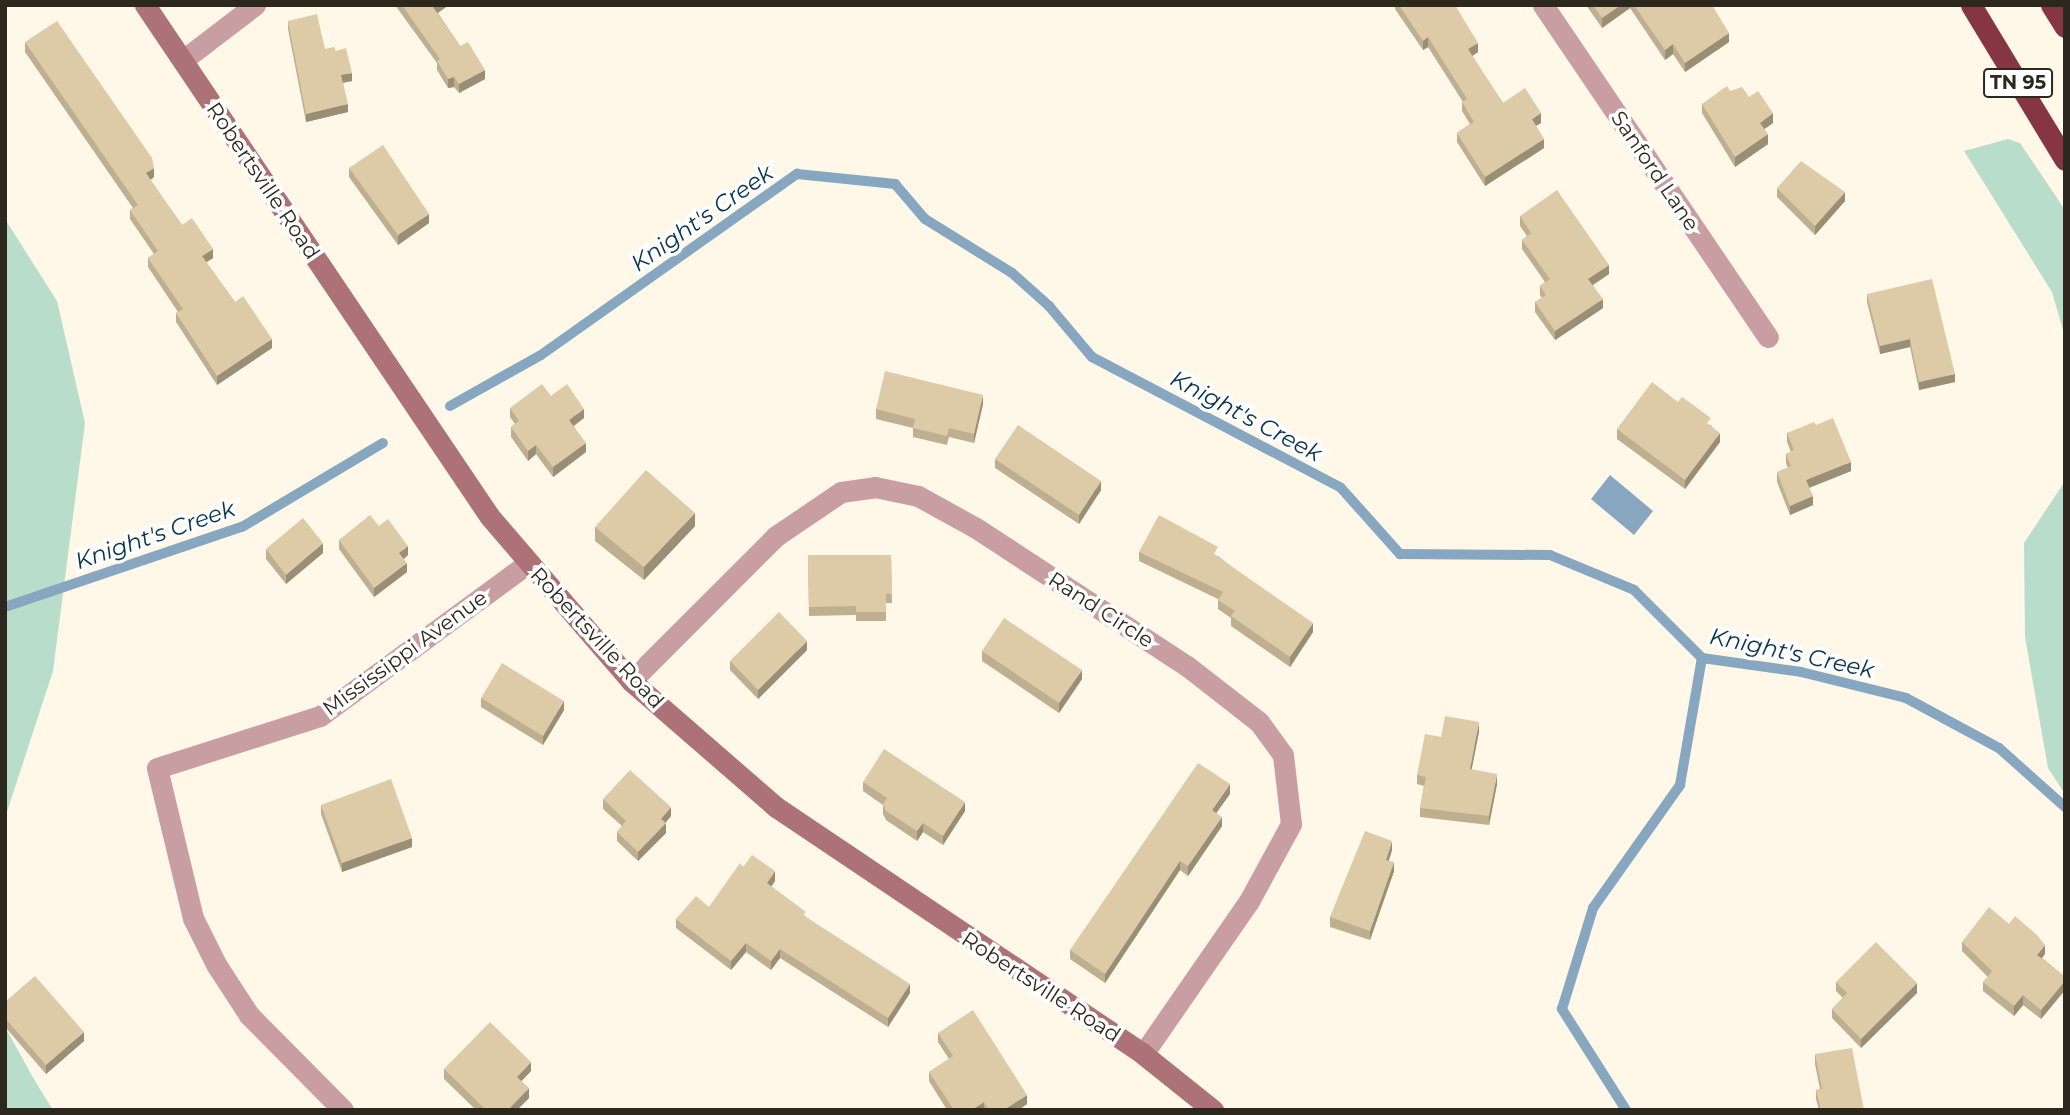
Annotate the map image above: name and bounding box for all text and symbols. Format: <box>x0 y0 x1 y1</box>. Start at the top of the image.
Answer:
road number: TN 95 <box>1983 68 2053 99</box>
street label: Robertsville Road <box>201 98 325 264</box>
street label: Sanford Lane <box>1606 106 1704 236</box>
water label: Knight's Creek <box>626 159 778 277</box>
water label: Knight's Creek <box>1166 365 1326 467</box>
water label: Knight's Creek <box>71 495 239 575</box>
street label: Robertsville Road <box>525 562 669 714</box>
street label: Rand Circle <box>1044 567 1158 653</box>
street label: Mississippi Avenue <box>318 585 492 721</box>
water label: Knight's Creek <box>1707 622 1877 684</box>
street label: Robertsville Road <box>957 926 1125 1048</box>

